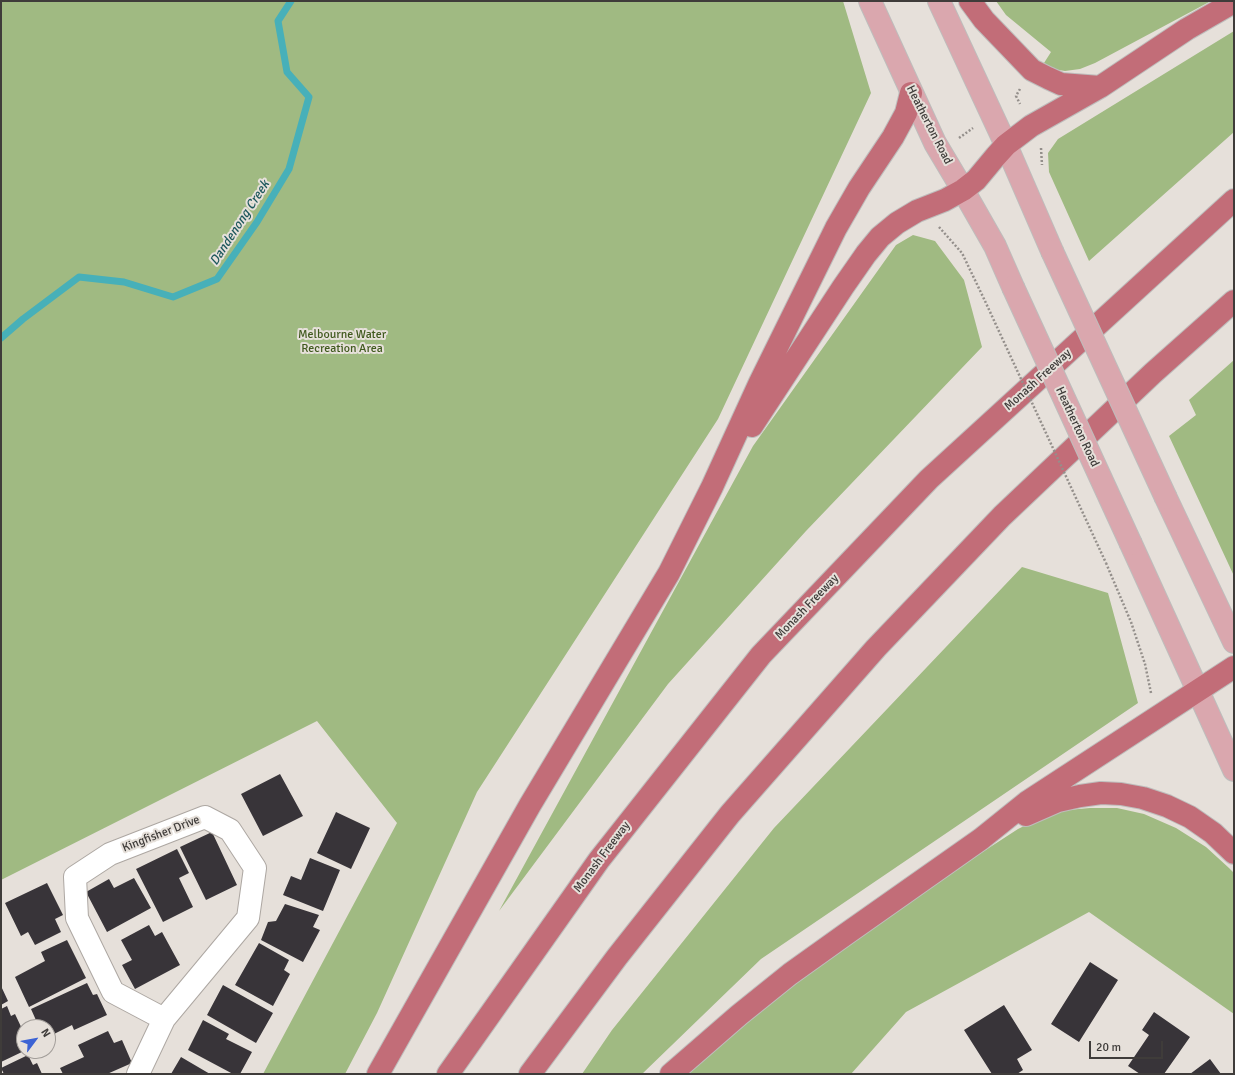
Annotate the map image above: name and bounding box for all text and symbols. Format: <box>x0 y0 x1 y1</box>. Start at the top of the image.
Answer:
street label: Heatherton Road <box>903 83 955 167</box>
water label: Dandenong Creek <box>207 178 273 268</box>
park label: Melbourne Water Recreation Area <box>298 328 386 356</box>
street label: Monash Freeway <box>1002 346 1074 414</box>
street label: Heatherton Road <box>1052 385 1102 469</box>
street label: Monash Freeway <box>772 571 842 643</box>
street label: Kingfisher Drive <box>120 813 202 855</box>
street label: Monash Freeway <box>571 819 633 895</box>
north arrow <box>16 1019 56 1059</box>
text: N <box>38 1026 53 1040</box>
scale bar <box>1091 1033 1165 1059</box>
text: 20 m <box>1096 1040 1121 1055</box>

